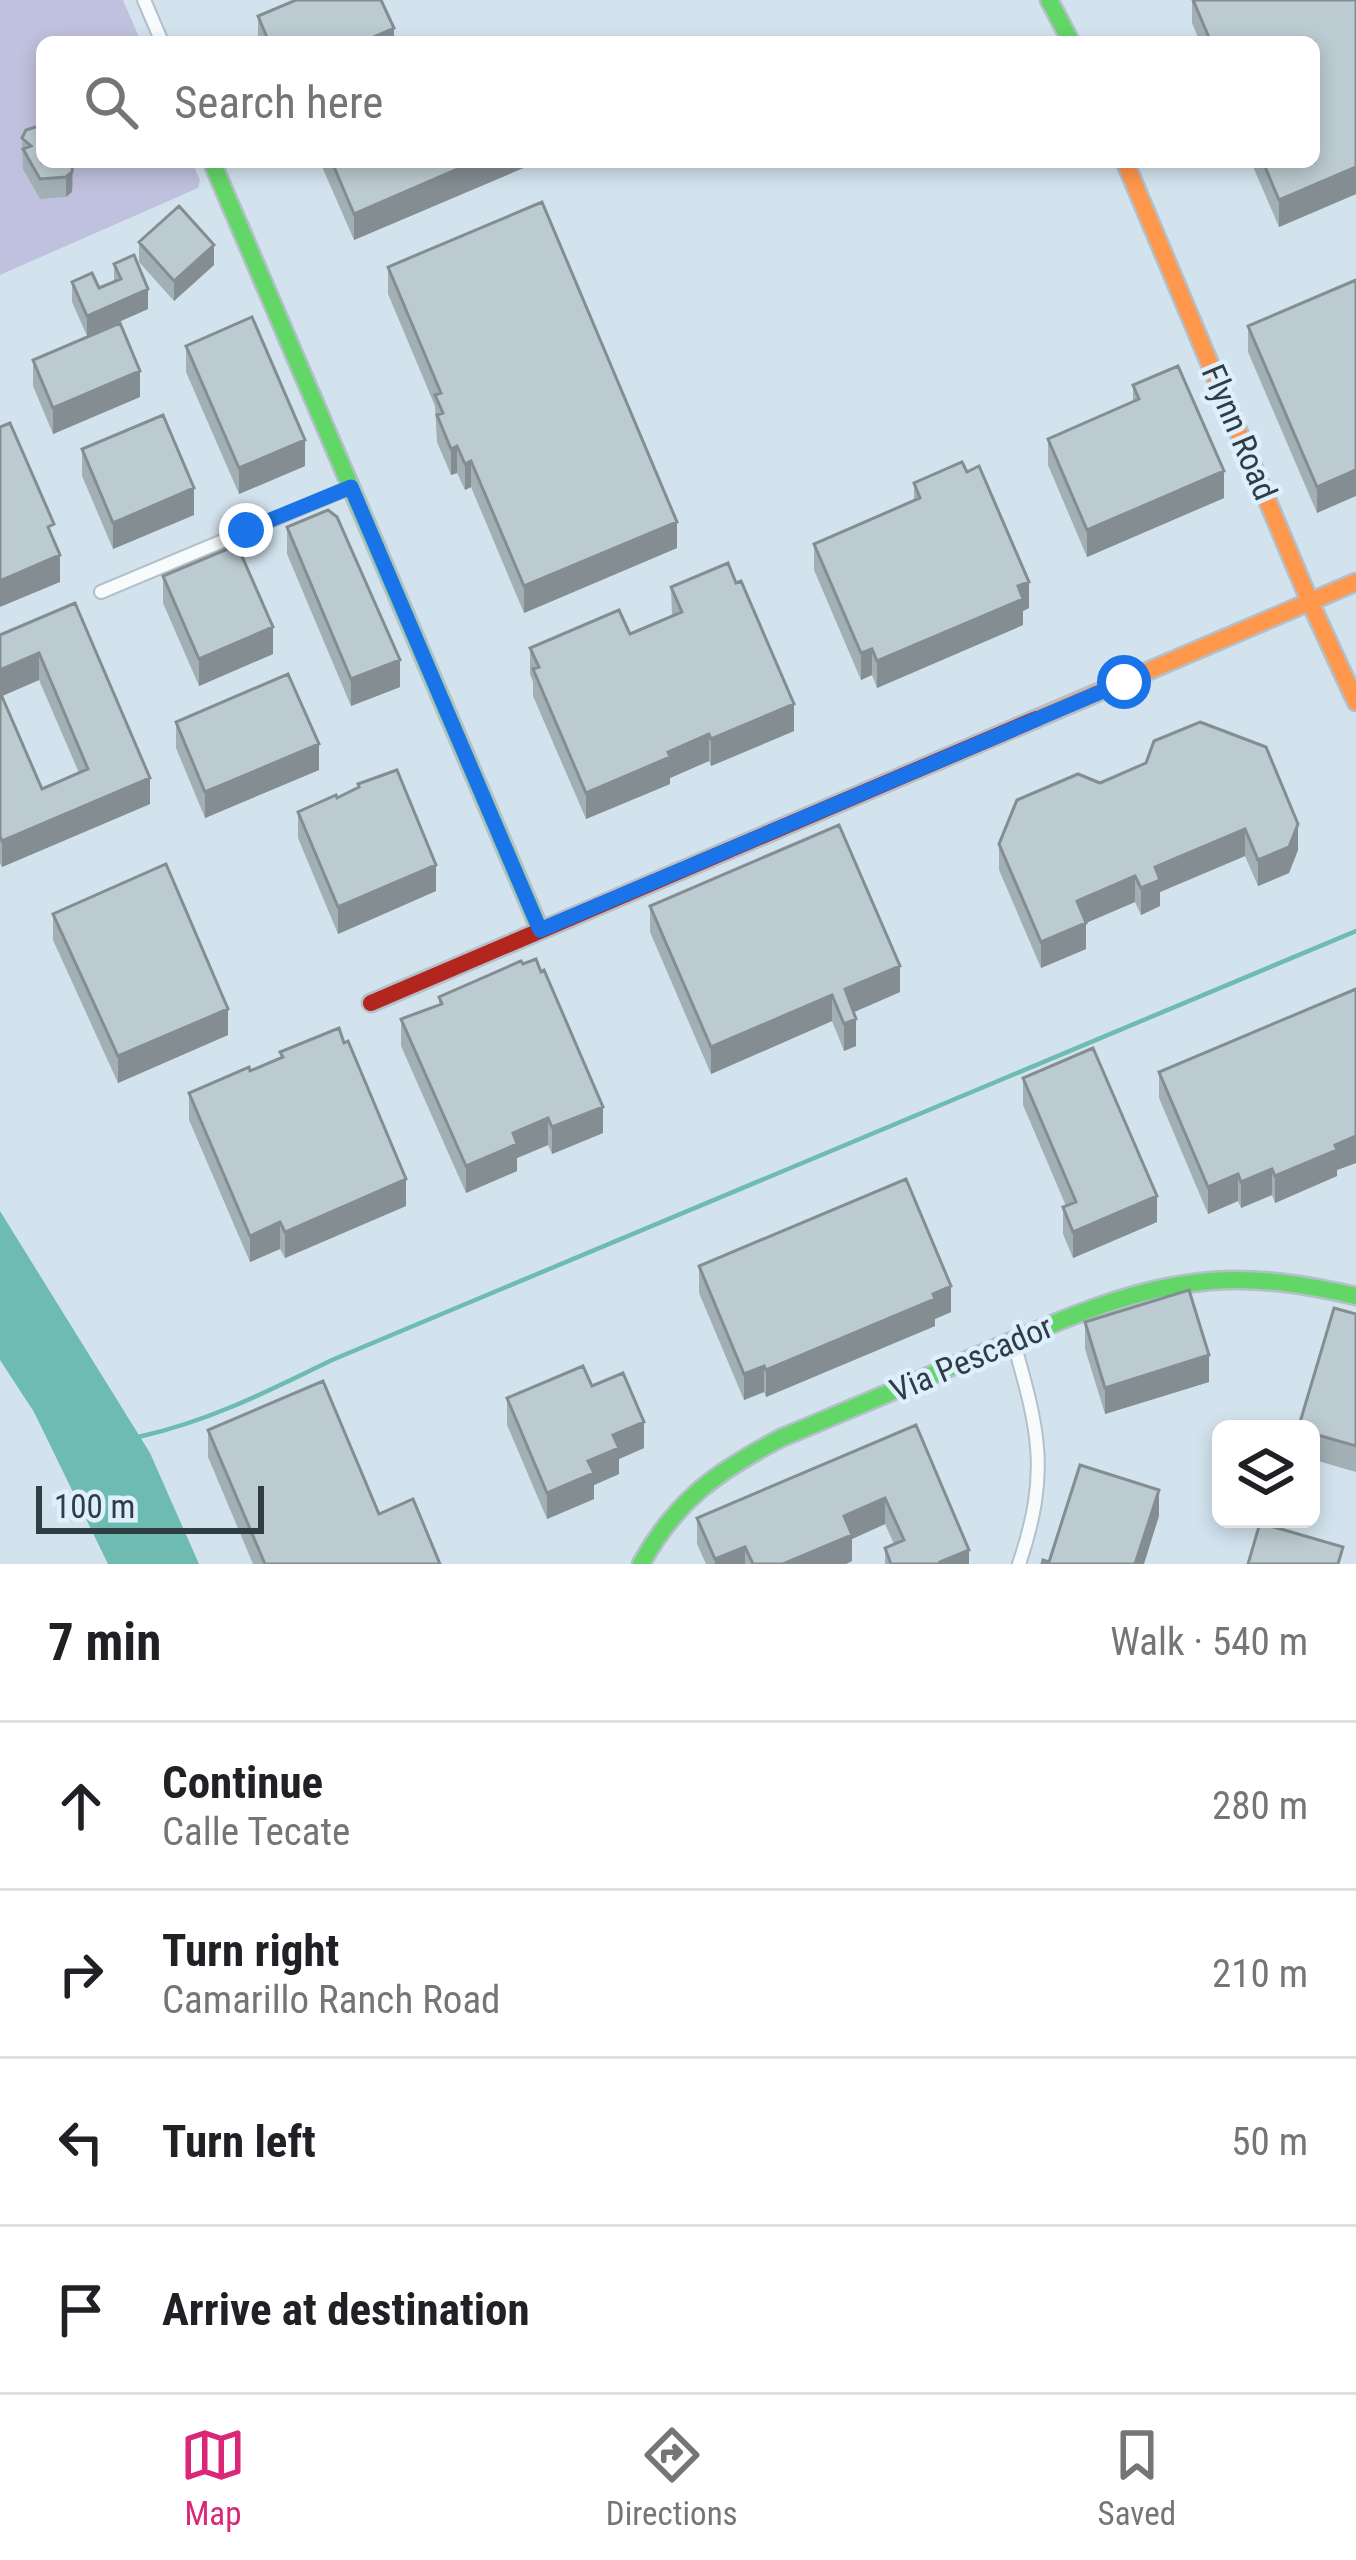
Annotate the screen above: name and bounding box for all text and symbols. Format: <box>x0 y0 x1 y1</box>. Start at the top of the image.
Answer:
search box <box>36 36 1320 168</box>
icon: search <box>78 69 144 135</box>
text: Search here <box>174 76 383 129</box>
street label: Flynn Road <box>1194 359 1285 506</box>
route end <box>219 503 273 557</box>
route start <box>1097 655 1151 709</box>
street label: Via Pescador <box>884 1307 1058 1410</box>
map controls <box>1212 1420 1320 1528</box>
button: layers <box>1212 1420 1320 1528</box>
scale bar <box>36 1480 264 1533</box>
text: 100 m <box>54 1487 135 1526</box>
text: 7 min <box>48 1613 161 1672</box>
text: Walk · 540 m <box>1110 1619 1308 1665</box>
text: Continue <box>162 1756 323 1809</box>
icon: ahead <box>48 1773 114 1839</box>
text: 280 m <box>1212 1783 1308 1829</box>
text: Calle Tecate <box>162 1809 350 1855</box>
text: Turn right <box>162 1924 339 1977</box>
icon: right <box>48 1941 114 2007</box>
text: 210 m <box>1212 1951 1308 1997</box>
text: Camarillo Ranch Road <box>162 1977 500 2023</box>
icon: left <box>48 2109 114 2175</box>
text: Turn left <box>162 2115 316 2168</box>
text: 50 m <box>1231 2119 1308 2165</box>
icon: arrive <box>48 2277 114 2343</box>
text: Arrive at destination <box>162 2283 530 2336</box>
tab: Map <box>180 2422 246 2533</box>
tab: Directions <box>606 2422 738 2533</box>
tab: Saved <box>1098 2422 1176 2533</box>

